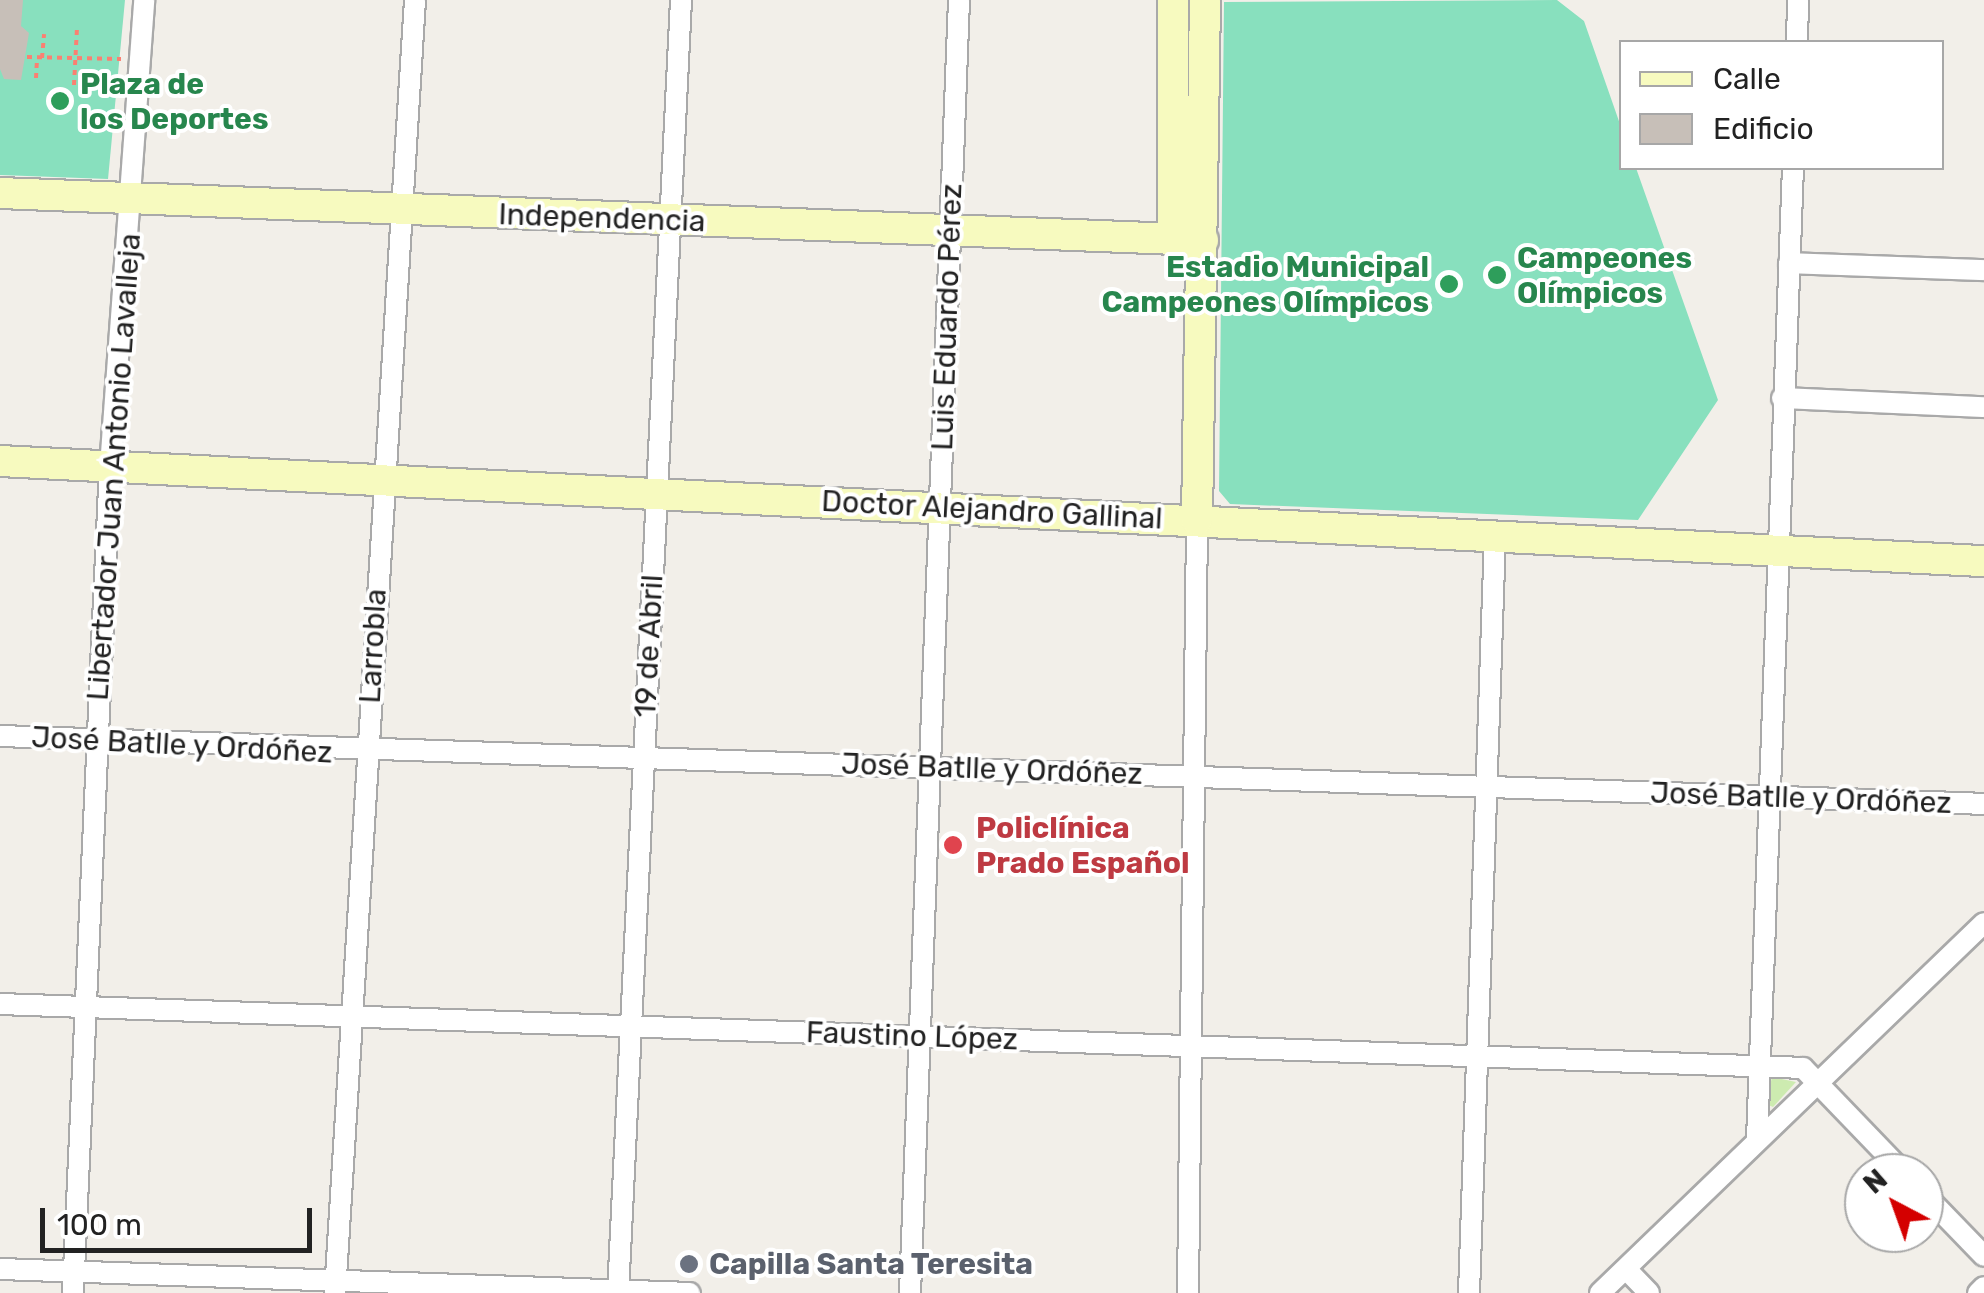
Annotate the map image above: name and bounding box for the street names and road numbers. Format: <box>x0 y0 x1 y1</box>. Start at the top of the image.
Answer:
street label: Luis Eduardo Pérez <box>924 183 970 451</box>
street label: Independencia <box>498 196 706 240</box>
street label: Libertador Juan Antonio Lavalleja <box>80 231 148 703</box>
street label: Doctor Alejandro Gallinal <box>820 483 1164 537</box>
street label: 19 de Abril <box>627 573 671 719</box>
street label: Larrobla <box>352 588 394 704</box>
street label: José Batlle y Ordóñez <box>30 719 334 771</box>
street label: José Batlle y Ordóñez <box>840 746 1144 792</box>
street label: José Batlle y Ordóñez <box>1649 775 1953 821</box>
street label: Faustino López <box>805 1014 1019 1058</box>

